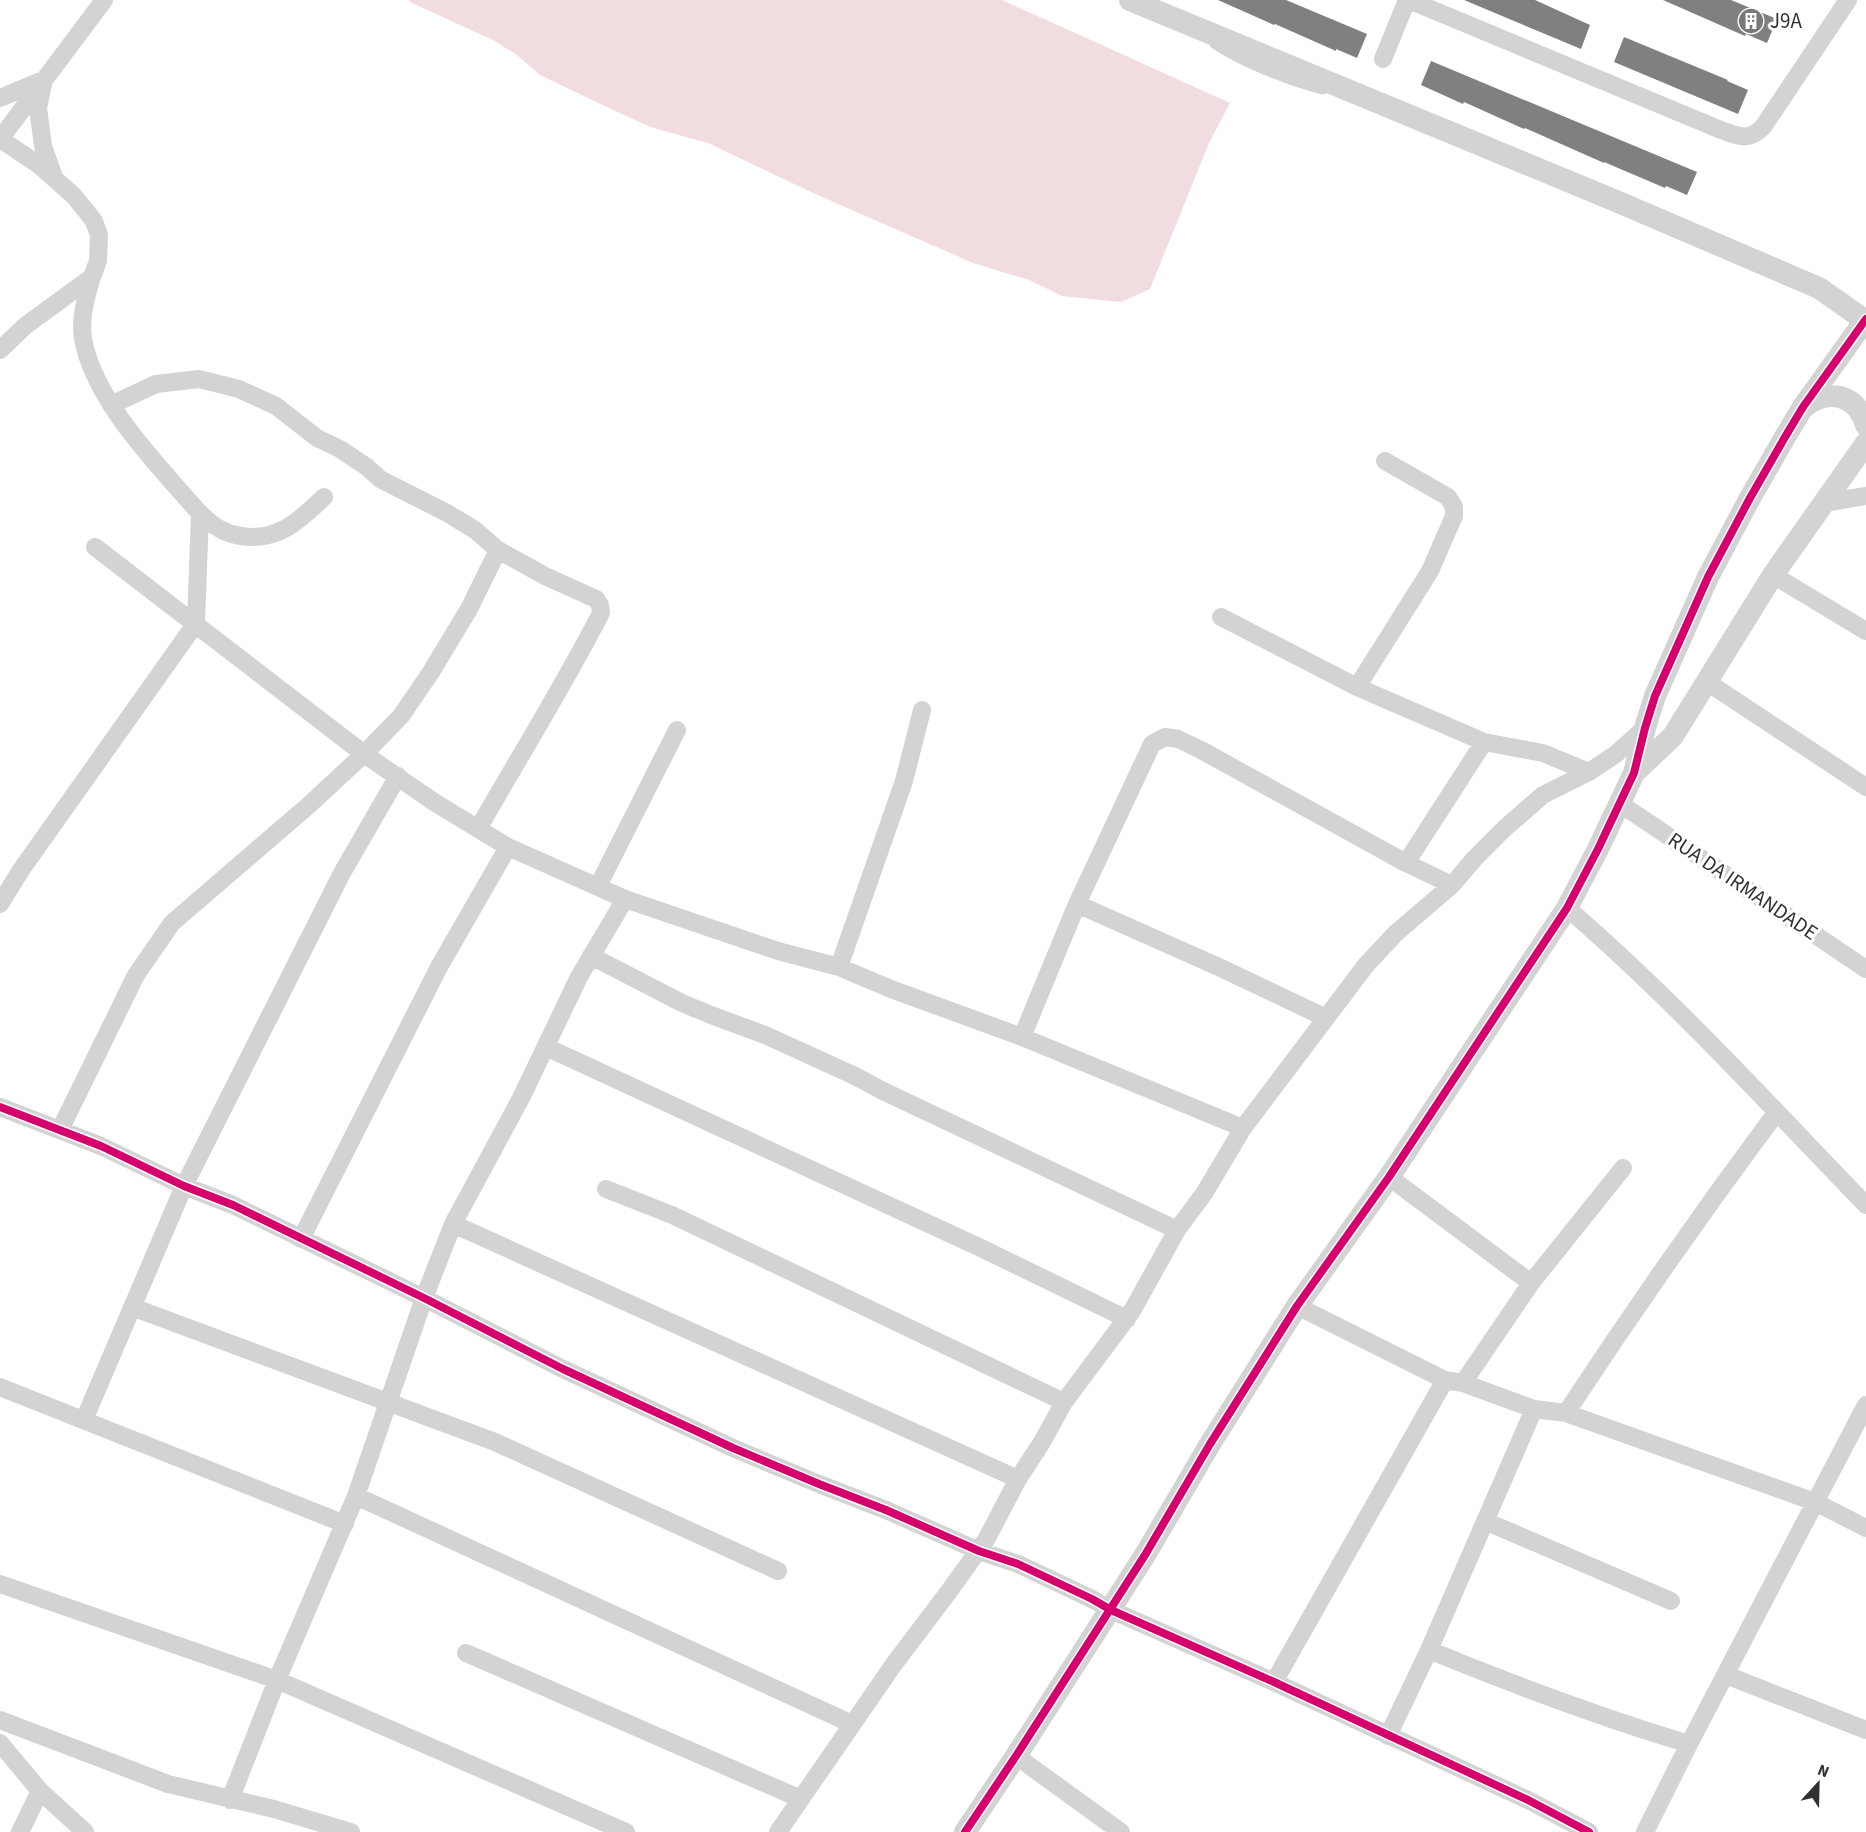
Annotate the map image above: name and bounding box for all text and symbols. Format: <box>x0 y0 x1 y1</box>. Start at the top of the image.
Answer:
building icon: J9A <box>1736 6 1766 36</box>
place label: J9A <box>1770 6 1802 36</box>
street label: RUA DA IRMANDADE <box>1662 825 1824 947</box>
north arrow <box>1788 1754 1848 1814</box>
text: N <box>1814 1759 1832 1783</box>

